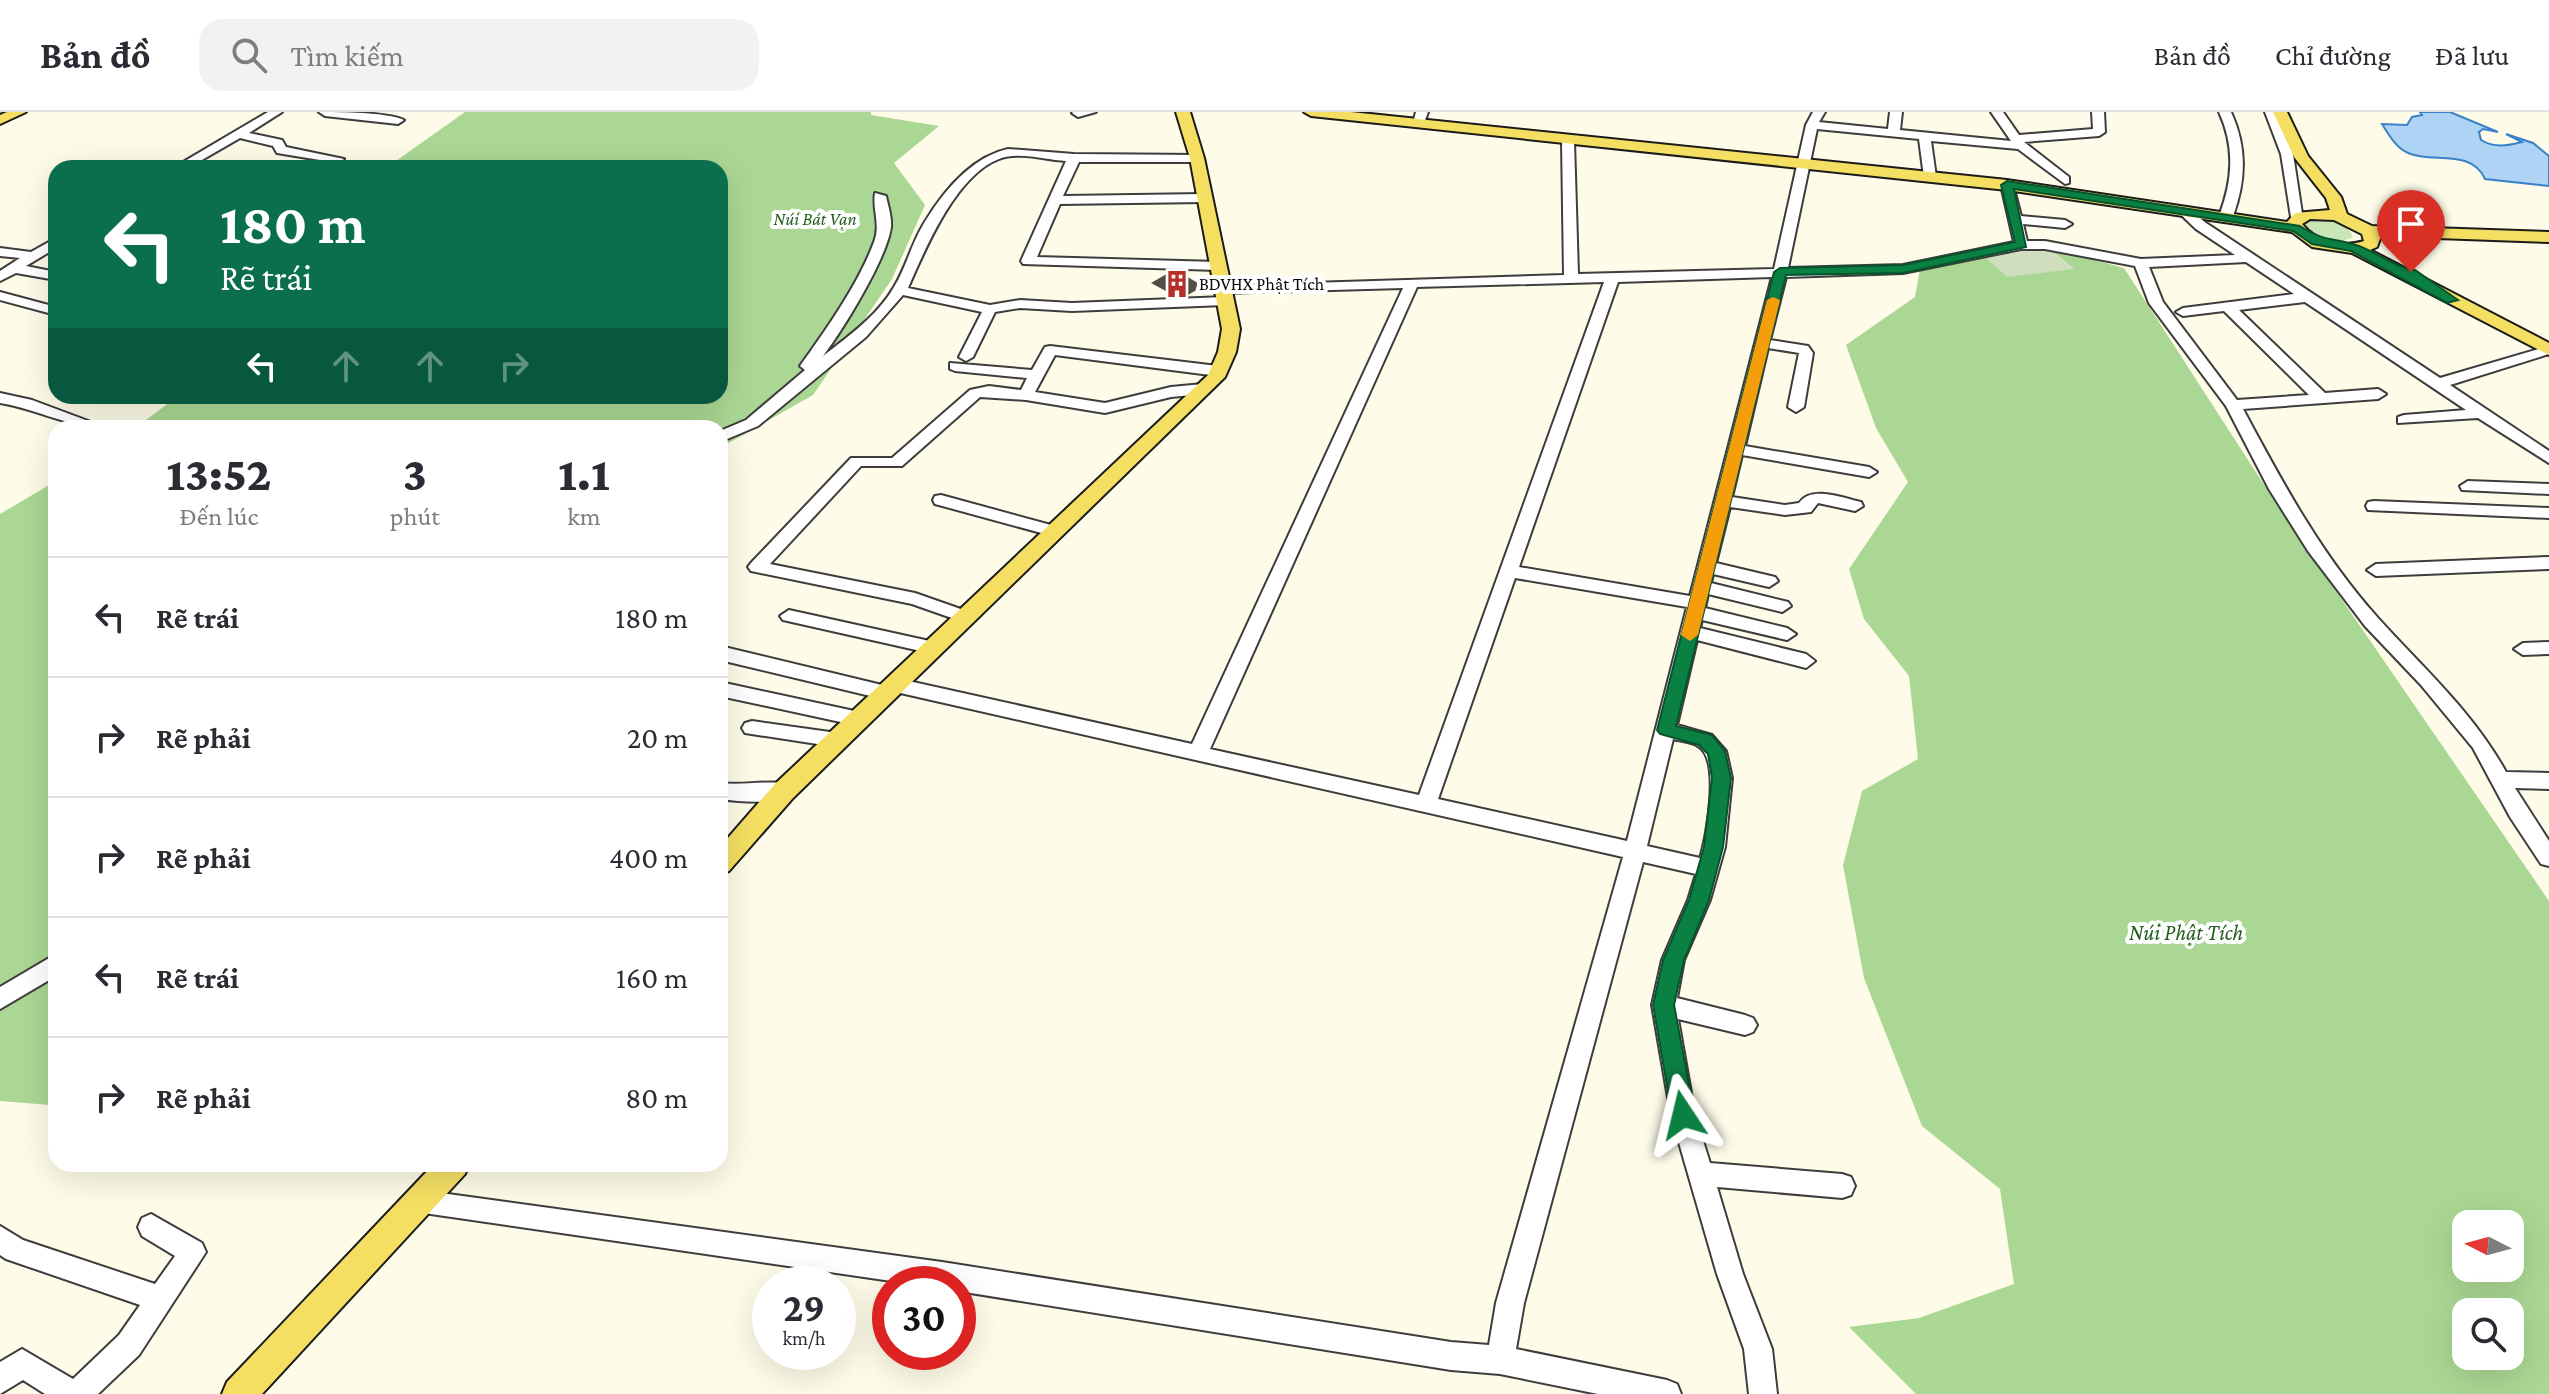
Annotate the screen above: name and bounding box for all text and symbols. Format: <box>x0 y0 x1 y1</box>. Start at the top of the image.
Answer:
search box <box>199 19 759 91</box>
icon: search <box>227 33 271 77</box>
text: Bản đồ <box>40 34 151 76</box>
text: Tìm kiếm <box>291 39 404 72</box>
text: Bản đồ <box>2154 40 2231 71</box>
text: Chỉ đường <box>2275 40 2391 71</box>
text: Đã lưu <box>2435 40 2509 71</box>
pin <box>2377 190 2445 272</box>
icon: left <box>88 192 192 296</box>
text: 180 m <box>220 193 366 255</box>
icon: arrive <box>2389 202 2433 246</box>
park label: Núi Bát Vạn <box>773 209 857 229</box>
text: Rẽ trái <box>220 258 312 298</box>
building icon: BDVHX Phật Tích <box>1162 269 1192 299</box>
place label: BDVHX Phật Tích <box>1199 274 1325 294</box>
icon: left <box>240 344 284 388</box>
icon: ahead <box>324 344 368 388</box>
icon: ahead <box>408 344 452 388</box>
icon: right <box>492 344 536 388</box>
text: 13:52 <box>166 447 272 500</box>
text: 3 <box>403 447 427 500</box>
text: 1.1 <box>558 447 610 500</box>
text: Đến lúc <box>179 502 258 531</box>
text: phút <box>390 502 440 531</box>
text: km <box>567 502 601 531</box>
icon: left <box>88 595 132 639</box>
text: Rẽ trái <box>156 601 239 634</box>
text: 180 m <box>615 601 688 634</box>
icon: right <box>88 715 132 759</box>
text: Rẽ phải <box>156 721 251 754</box>
text: 20 m <box>627 721 688 754</box>
icon: right <box>88 835 132 879</box>
text: Rẽ phải <box>156 841 251 874</box>
text: 400 m <box>609 841 688 874</box>
park label: Núi Phật Tích <box>2129 920 2243 945</box>
icon: left <box>88 955 132 999</box>
text: Rẽ trái <box>156 961 239 994</box>
text: 160 m <box>616 961 688 994</box>
position arrow <box>1641 1073 1725 1157</box>
icon: right <box>88 1075 132 1119</box>
text: Rẽ phải <box>156 1081 251 1114</box>
text: 80 m <box>625 1081 688 1114</box>
north arrow <box>2452 1210 2524 1282</box>
map controls <box>2452 1210 2524 1370</box>
speed limit sign: 30 <box>872 1266 976 1370</box>
text: 29 <box>783 1285 825 1330</box>
button: search <box>2452 1298 2524 1370</box>
text: km/h <box>782 1327 826 1349</box>

